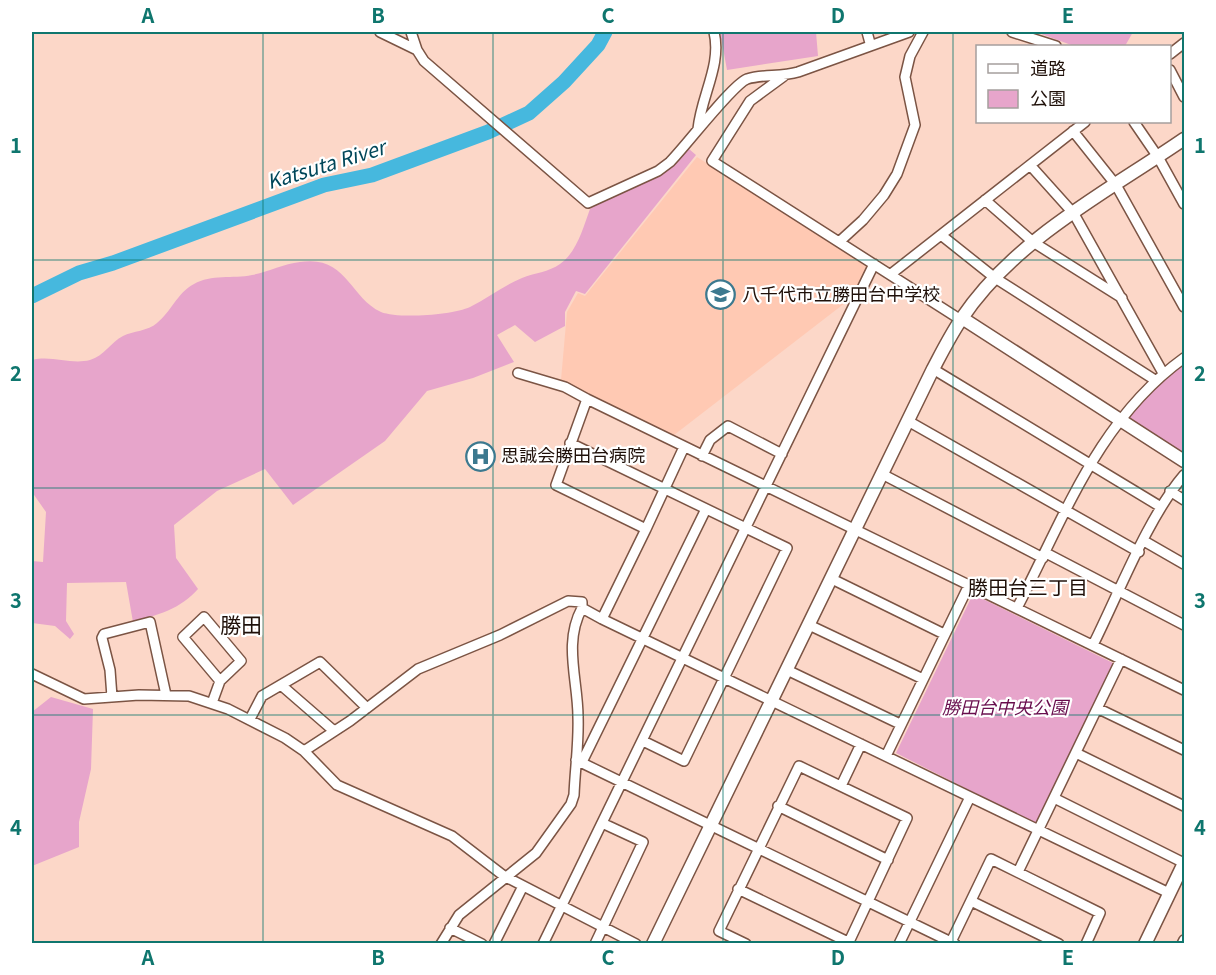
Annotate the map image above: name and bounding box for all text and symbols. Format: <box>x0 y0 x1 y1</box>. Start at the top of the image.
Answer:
text: A <box>141 0 155 29</box>
text: B <box>371 0 385 29</box>
text: C <box>601 0 615 29</box>
text: D <box>831 0 845 29</box>
text: E <box>1062 0 1074 29</box>
legend <box>976 45 1171 123</box>
text: 道路 <box>1030 54 1066 80</box>
text: 公園 <box>1030 84 1066 110</box>
text: 1 <box>10 130 22 159</box>
text: 1 <box>1194 130 1206 159</box>
water label: Katsuta River <box>263 131 392 195</box>
school or university icon: 八千代市立勝田台中学校 <box>705 279 737 311</box>
place label: 八千代市立勝田台中学校 <box>742 280 940 306</box>
text: 2 <box>10 358 22 387</box>
text: 2 <box>1194 358 1206 387</box>
hospital icon: 思誠会勝田台病院 <box>464 440 496 472</box>
place label: 思誠会勝田台病院 <box>501 441 645 467</box>
district label: 勝田台三丁目 <box>968 572 1088 601</box>
text: 3 <box>10 585 22 614</box>
text: 3 <box>1194 585 1206 614</box>
district label: 勝田 <box>220 609 262 639</box>
park label: 勝田台中央公園 <box>942 693 1071 719</box>
text: 4 <box>10 812 22 841</box>
text: 4 <box>1194 812 1206 841</box>
text: A <box>141 942 155 971</box>
text: B <box>371 942 385 971</box>
text: C <box>601 942 615 971</box>
text: D <box>831 942 845 971</box>
text: E <box>1062 942 1074 971</box>

